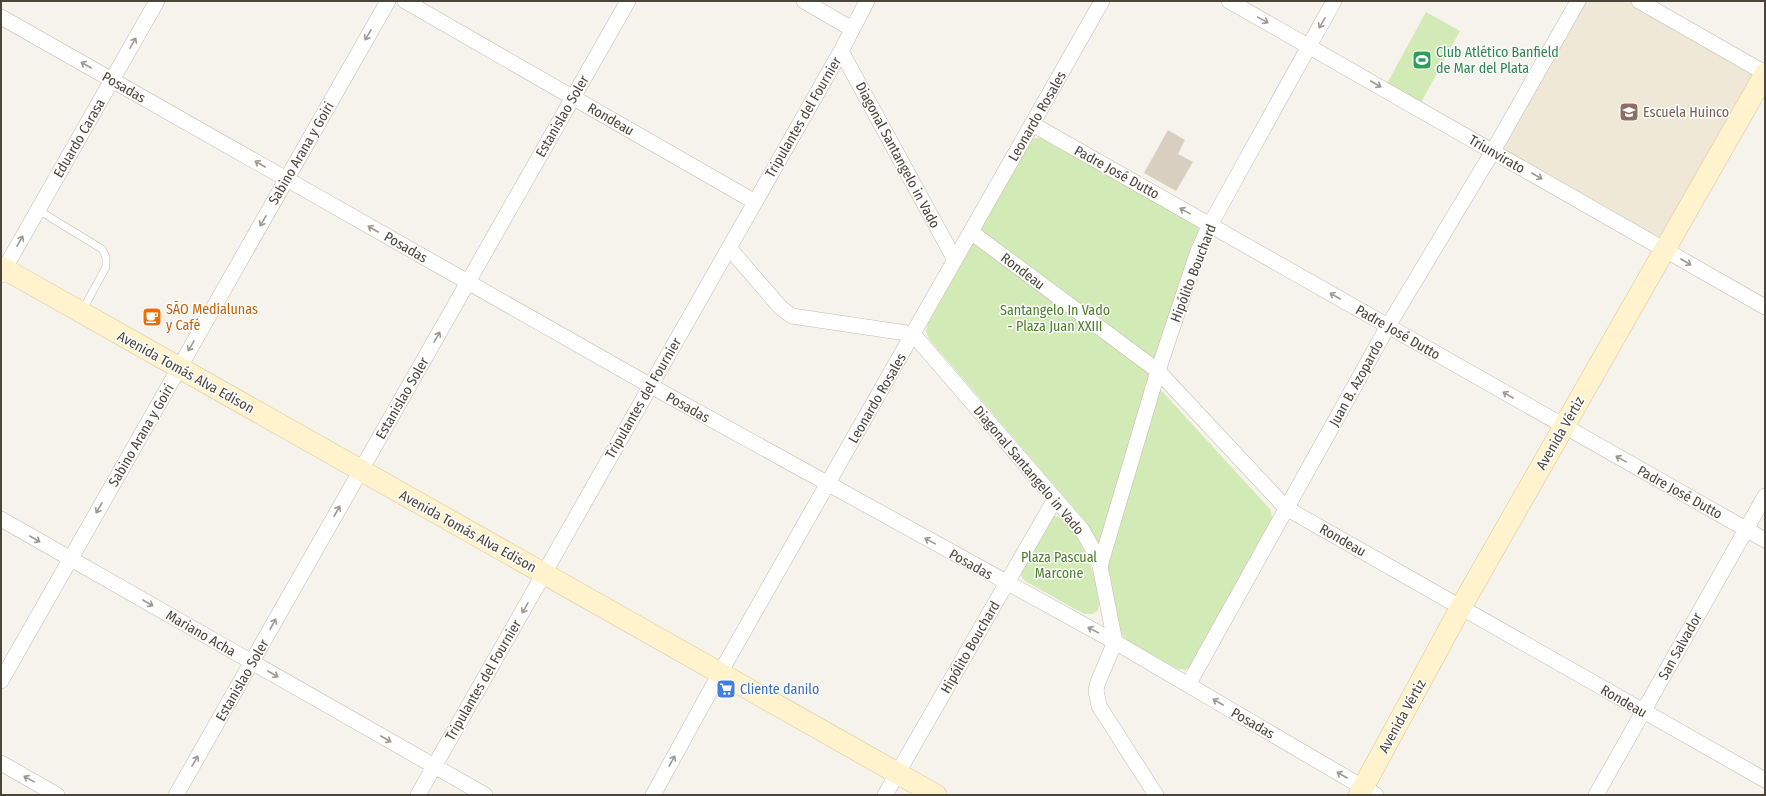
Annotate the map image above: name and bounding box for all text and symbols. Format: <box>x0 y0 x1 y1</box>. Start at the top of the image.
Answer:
one-way arrow <box>1256 17 1268 24</box>
one-way arrow <box>1317 17 1325 29</box>
one-way arrow <box>364 29 372 41</box>
one-way arrow <box>130 37 138 49</box>
place label: Club Atlético Banfield de Mar del Plata <box>1436 44 1559 77</box>
sports icon: Club Atlético Banfield de Mar del Plata <box>1411 49 1433 71</box>
street label: Tripulantes del Fournier <box>762 54 845 181</box>
one-way arrow <box>80 61 92 69</box>
street label: Posadas <box>99 68 148 107</box>
street label: Leonardo Rosales <box>1005 68 1070 164</box>
street label: Estanislao Soler <box>532 72 593 160</box>
street label: Diagonal Santangelo in Vado <box>852 79 943 231</box>
one-way arrow <box>1370 81 1382 89</box>
street label: Eduardo Carasa <box>50 96 109 181</box>
street label: Sabino Arana y Goiri <box>265 99 338 208</box>
street label: Rondeau <box>585 99 637 139</box>
school or university icon: Escuela Huinco <box>1618 101 1640 123</box>
place label: Escuela Huinco <box>1643 104 1729 121</box>
street label: Triunvirato <box>1466 132 1528 177</box>
street label: Padre José Dutto <box>1071 142 1162 203</box>
one-way arrow <box>254 160 266 168</box>
one-way arrow <box>1531 173 1543 181</box>
one-way arrow <box>1179 206 1191 214</box>
one-way arrow <box>258 215 266 227</box>
street label: Hipólito Bouchard <box>1167 222 1220 325</box>
one-way arrow <box>367 224 379 232</box>
street label: Posadas <box>381 228 430 267</box>
one-way arrow <box>17 236 25 248</box>
street label: Rondeau <box>997 249 1048 293</box>
one-way arrow <box>1680 258 1692 266</box>
one-way arrow <box>1329 291 1341 299</box>
place label: SÃO Medialunas y Café <box>166 301 258 334</box>
street label: Padre José Dutto <box>1352 301 1443 363</box>
park label: Santangelo In Vado - Plaza Juan XXIII <box>1000 302 1110 335</box>
cafe icon: SÃO Medialunas y Café <box>141 306 163 328</box>
street label: Avenida Tomás Alva Edison <box>114 328 257 417</box>
one-way arrow <box>433 331 441 343</box>
street label: Tripulantes del Fournier <box>602 335 685 462</box>
street label: Juan B. Azopardo <box>1326 337 1387 429</box>
one-way arrow <box>187 340 195 352</box>
street label: Leonardo Rosales <box>845 350 910 446</box>
street label: Estanislao Soler <box>372 354 433 442</box>
street label: Sabino Arana y Goiri <box>105 381 178 490</box>
street label: Posadas <box>663 389 713 426</box>
one-way arrow <box>1502 390 1514 398</box>
street label: Avenida Vértiz <box>1533 393 1588 473</box>
street label: Diagonal Santangelo in Vado <box>970 402 1088 538</box>
one-way arrow <box>1615 454 1627 462</box>
street label: Padre José Dutto <box>1634 462 1725 523</box>
street label: Avenida Tomás Alva Edison <box>396 487 539 576</box>
one-way arrow <box>95 502 103 514</box>
one-way arrow <box>334 505 342 517</box>
street label: Rondeau <box>1317 520 1369 560</box>
one-way arrow <box>29 535 41 543</box>
one-way arrow <box>924 536 936 544</box>
street label: Posadas <box>946 546 996 583</box>
park label: Plaza Pascual Marcone <box>1021 549 1097 582</box>
street label: Hipólito Bouchard <box>937 598 1004 696</box>
one-way arrow <box>142 599 154 607</box>
one-way arrow <box>520 601 528 613</box>
street label: Mariano Acha <box>163 607 239 660</box>
street label: San Salvador <box>1655 610 1706 683</box>
street label: Tripulantes del Fournier <box>442 617 525 744</box>
one-way arrow <box>270 618 278 630</box>
one-way arrow <box>1087 626 1099 633</box>
street label: Estanislao Soler <box>212 636 273 724</box>
one-way arrow <box>267 671 279 679</box>
street label: Avenida Vértiz <box>1375 676 1430 756</box>
supermarket icon: Cliente danilo <box>715 678 737 700</box>
place label: Cliente danilo <box>740 681 819 698</box>
street label: Rondeau <box>1598 681 1650 721</box>
one-way arrow <box>1212 698 1224 706</box>
street label: Posadas <box>1228 704 1277 743</box>
one-way arrow <box>380 735 392 743</box>
one-way arrow <box>192 755 200 767</box>
one-way arrow <box>668 755 676 767</box>
one-way arrow <box>1336 771 1348 779</box>
one-way arrow <box>23 775 35 783</box>

